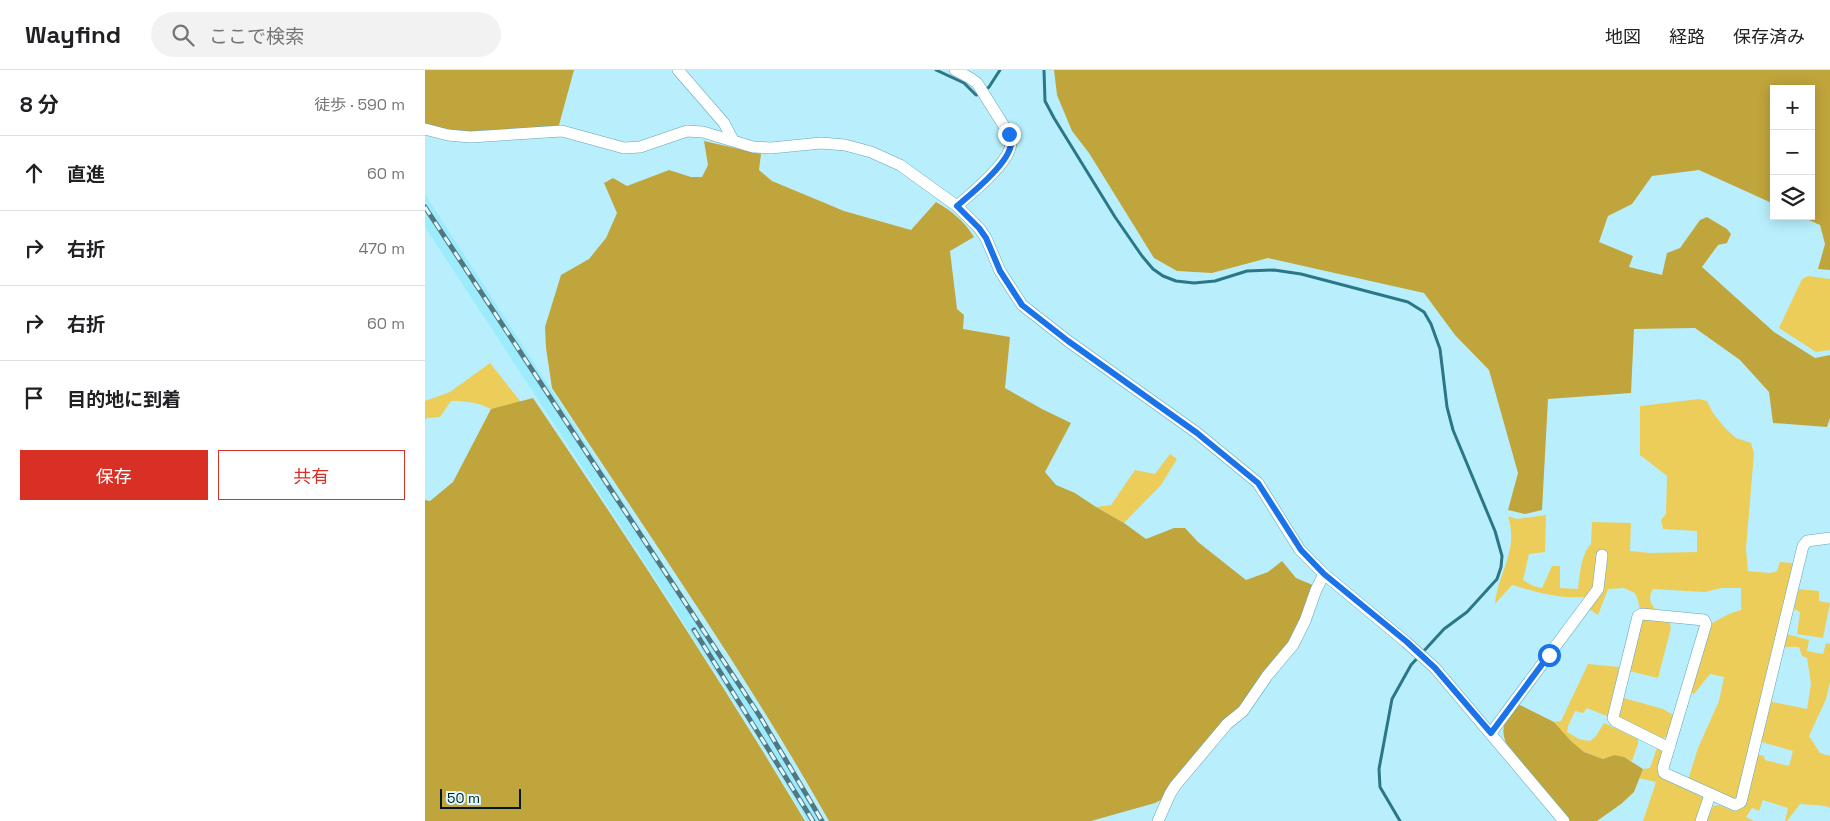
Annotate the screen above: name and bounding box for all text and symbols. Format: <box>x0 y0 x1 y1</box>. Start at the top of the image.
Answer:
search box <box>151 12 501 57</box>
text: Wayfind <box>25 19 121 50</box>
icon: search <box>169 21 197 49</box>
text: ここで検索 <box>209 24 304 49</box>
text: 地図 <box>1605 25 1641 48</box>
text: 経路 <box>1669 25 1705 48</box>
text: 保存済み <box>1733 25 1805 48</box>
map controls <box>1770 85 1815 220</box>
button: + <box>1770 85 1815 130</box>
text: 8 分 <box>20 91 59 118</box>
text: 徒歩 · 590 m <box>314 94 405 115</box>
route end <box>998 123 1021 146</box>
button: − <box>1770 130 1815 175</box>
icon: ahead <box>20 159 48 187</box>
text: 直進 <box>67 162 105 187</box>
text: 60 m <box>367 163 405 184</box>
button: layers <box>1770 175 1815 220</box>
icon: right <box>20 234 48 262</box>
text: 右折 <box>67 237 105 262</box>
text: 470 m <box>358 238 405 259</box>
icon: right <box>20 309 48 337</box>
text: 右折 <box>67 312 105 337</box>
text: 60 m <box>367 313 405 334</box>
icon: arrive <box>20 384 48 412</box>
text: 目的地に到着 <box>67 387 181 412</box>
button: 保存 <box>20 450 208 500</box>
button: 共有 <box>218 450 405 500</box>
route start <box>1538 644 1561 667</box>
scale bar <box>440 786 521 809</box>
text: 50 m <box>447 789 480 807</box>

